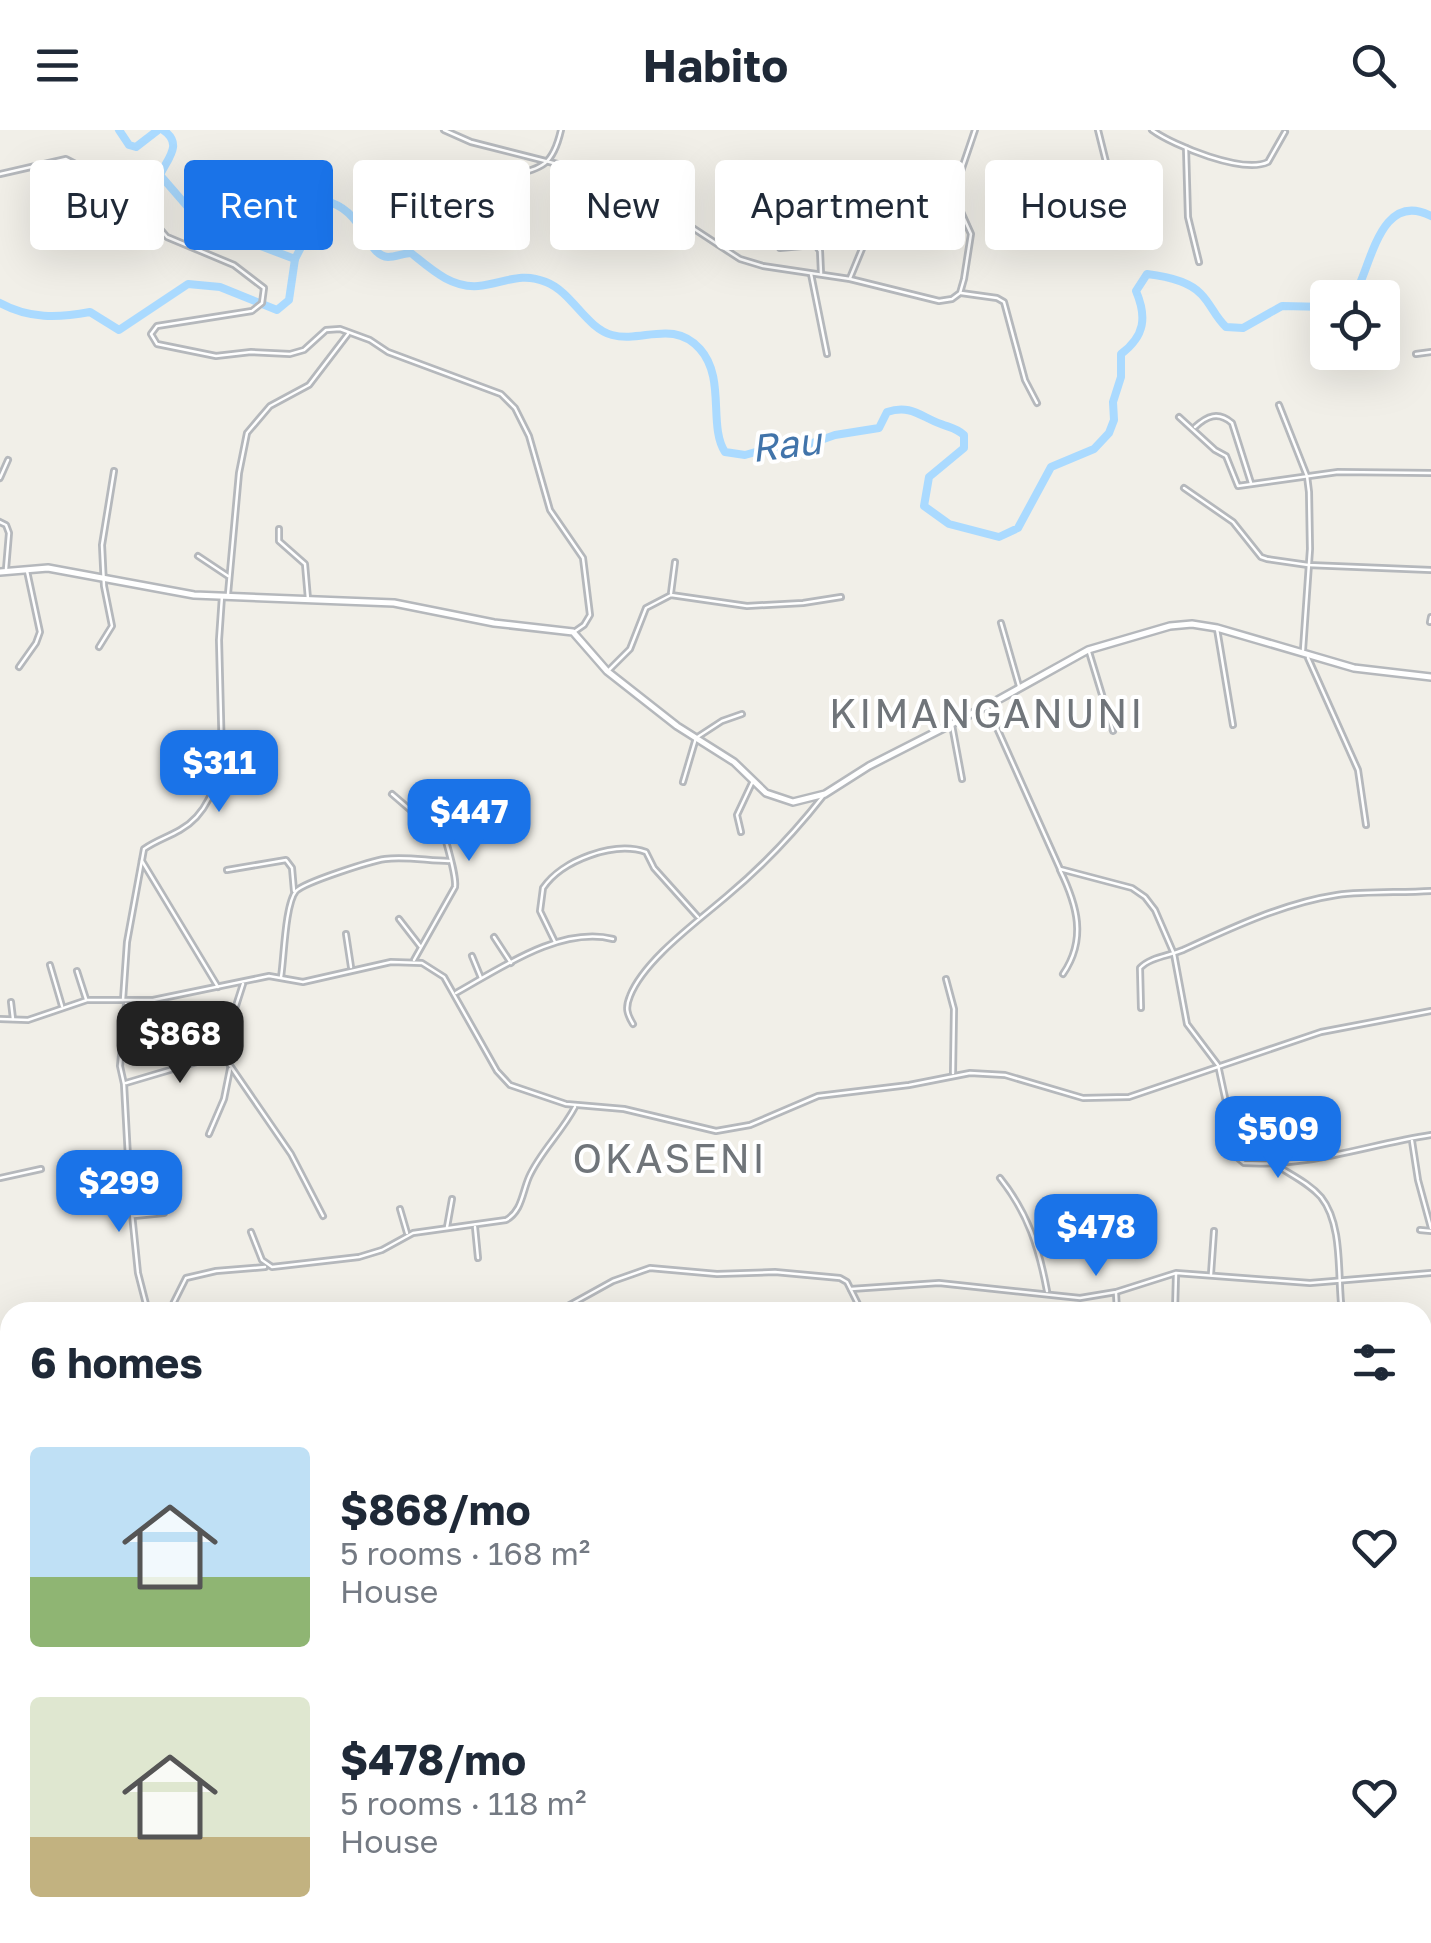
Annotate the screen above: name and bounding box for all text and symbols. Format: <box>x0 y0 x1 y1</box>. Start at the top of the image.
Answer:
icon: menu <box>30 38 85 93</box>
text: Habito <box>643 38 788 92</box>
icon: search <box>1346 38 1401 93</box>
chip: Buy <box>30 160 164 250</box>
chip: Rent <box>184 160 333 250</box>
chip: Filters <box>353 160 530 250</box>
chip: New <box>550 160 695 250</box>
chip: Apartment <box>715 160 965 250</box>
chip: House <box>985 160 1163 250</box>
map controls <box>1310 280 1400 370</box>
button: locate <box>1310 280 1400 370</box>
water label: Rau <box>748 417 825 470</box>
district label: KIMANGANUNI <box>829 689 1145 737</box>
pin: $311 <box>160 730 278 815</box>
text: $311 <box>182 743 256 781</box>
pin: $447 <box>410 779 528 864</box>
text: $447 <box>430 792 508 830</box>
pin: $868 <box>121 1001 239 1086</box>
text: $868 <box>139 1014 221 1052</box>
pin: $509 <box>1219 1096 1337 1181</box>
text: $509 <box>1237 1109 1319 1147</box>
district label: OKASENI <box>573 1134 767 1182</box>
pin: $299 <box>60 1150 178 1235</box>
text: $299 <box>78 1163 160 1201</box>
pin: $478 <box>1037 1194 1155 1279</box>
text: $478 <box>1056 1207 1136 1245</box>
icon: filters <box>1347 1335 1402 1390</box>
text: 6 homes <box>30 1337 203 1387</box>
text: $868/mo <box>340 1484 531 1534</box>
icon: home <box>110 1487 230 1607</box>
icon: heart <box>1347 1520 1402 1575</box>
text: 5 rooms · 168 m² <box>340 1534 590 1572</box>
text: House <box>340 1572 438 1610</box>
text: $478/mo <box>340 1734 526 1784</box>
icon: home <box>110 1737 230 1857</box>
icon: heart <box>1347 1770 1402 1825</box>
text: 5 rooms · 118 m² <box>340 1784 586 1822</box>
text: House <box>340 1822 438 1860</box>

